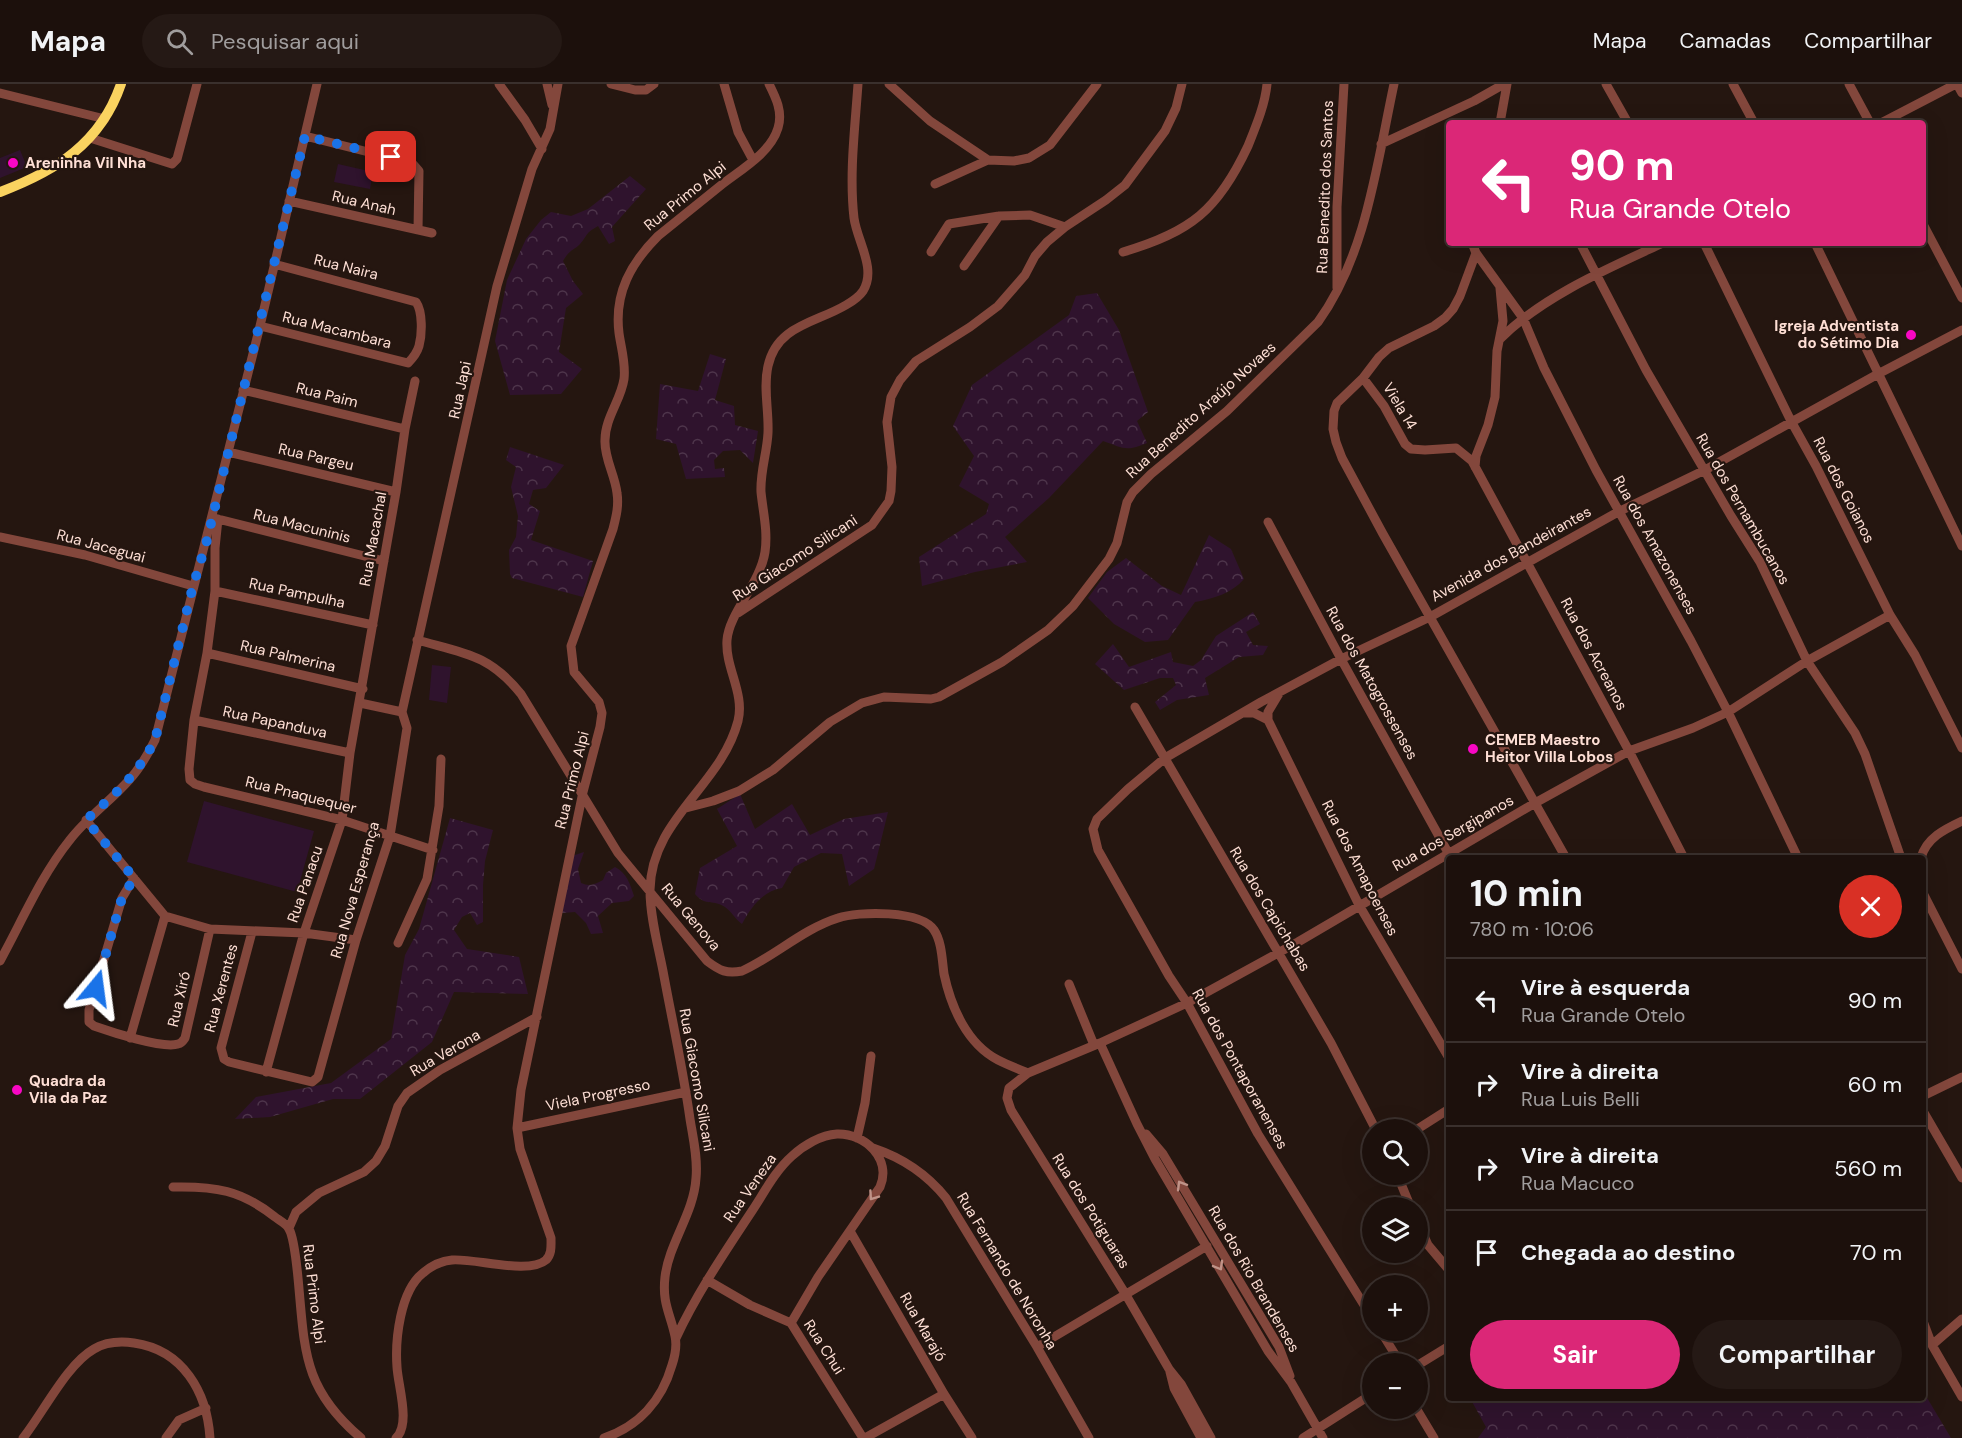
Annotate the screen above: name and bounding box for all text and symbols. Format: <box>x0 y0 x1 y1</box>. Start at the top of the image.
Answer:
search box <box>142 14 562 68</box>
text: Mapa <box>30 23 106 60</box>
icon: search <box>163 25 196 58</box>
text: Pesquisar aqui <box>211 27 359 56</box>
text: Mapa <box>1593 27 1646 55</box>
text: Camadas <box>1679 27 1771 55</box>
text: Compartilhar <box>1804 27 1932 55</box>
street label: Rua Benedito dos Santos <box>1312 100 1338 274</box>
pin <box>365 131 416 182</box>
text: 90 m <box>1569 138 1675 193</box>
icon: arrive <box>374 140 407 173</box>
icon: left <box>1470 144 1548 222</box>
place label: Areninha Vil Nha <box>25 153 146 173</box>
marker: Areninha Vil Nha <box>6 156 20 170</box>
street label: Rua Primo Alpi <box>640 157 730 235</box>
street label: Rua Anah <box>330 186 398 220</box>
text: Rua Grande Otelo <box>1569 191 1791 226</box>
street label: Rua Naira <box>312 249 380 285</box>
street label: Rua Macambara <box>280 307 394 353</box>
place label: Igreja Adventista do Sétimo Dia <box>1774 316 1899 353</box>
marker: Igreja Adventista do Sétimo Dia <box>1904 328 1918 342</box>
street label: Rua Benedito Araújo Novaes <box>1122 337 1280 483</box>
street label: Rua Japi <box>444 359 476 421</box>
street label: Rua Paim <box>294 378 360 412</box>
street label: Viela 14 <box>1378 379 1422 433</box>
street label: Rua dos Pernambucanos <box>1691 430 1795 588</box>
street label: Rua dos Goianos <box>1809 434 1879 546</box>
street label: Rua Pargeu <box>276 439 356 475</box>
street label: Rua dos Amazonenses <box>1608 472 1702 618</box>
street label: Rua Macachal <box>355 490 391 588</box>
street label: Avenida dos Bandeirantes <box>1427 502 1595 606</box>
street label: Rua Macuninis <box>251 504 353 548</box>
street label: Rua Giacomo Silicani <box>729 510 861 606</box>
street label: Rua Jaceguai <box>54 525 148 567</box>
street label: Rua Pampulha <box>247 573 347 613</box>
street label: Rua dos Acreanos <box>1556 594 1632 714</box>
street label: Rua dos Matogrossenses <box>1321 603 1423 763</box>
street label: Rua Palmerina <box>238 635 338 677</box>
street label: Rua Papanduva <box>221 701 329 743</box>
street label: Rua Primo Alpi <box>550 729 594 831</box>
place label: CEMEB Maestro Heitor Villa Lobos <box>1485 730 1613 767</box>
marker: CEMEB Maestro Heitor Villa Lobos <box>1466 742 1480 756</box>
street label: Rua Pnaquequer <box>243 772 359 819</box>
street label: Rua dos Sergipanos <box>1389 790 1517 876</box>
street label: Rua dos Amapoenses <box>1317 797 1403 939</box>
street label: Rua Nova Esperança <box>326 819 384 961</box>
street label: Rua Panacu <box>283 843 327 925</box>
street label: Rua dos Capichabas <box>1225 843 1315 975</box>
text: 10 min <box>1470 870 1583 917</box>
button: close <box>1839 875 1902 938</box>
street label: Rua Genova <box>657 879 725 955</box>
text: 780 m · 10:06 <box>1470 916 1594 942</box>
street label: Rua Xerentes <box>200 942 242 1034</box>
position arrow <box>64 956 128 1020</box>
street label: Rua Xiró <box>163 969 195 1029</box>
text: Vire à esquerda <box>1521 973 1690 1002</box>
icon: left <box>1470 984 1503 1017</box>
street label: Rua dos Pontaporanenses <box>1187 985 1293 1153</box>
text: 90 m <box>1848 986 1902 1015</box>
text: Rua Grande Otelo <box>1521 1002 1685 1028</box>
street label: Rua Giacomo Silicani <box>675 1007 719 1153</box>
street label: Rua Verona <box>406 1025 484 1081</box>
text: Vire à direita <box>1521 1057 1659 1086</box>
icon: right <box>1470 1068 1503 1101</box>
text: 60 m <box>1848 1070 1902 1099</box>
place label: Quadra da Vila da Paz <box>29 1071 107 1108</box>
street label: Viela Progresso <box>544 1074 652 1116</box>
marker: Quadra da Vila da Paz <box>10 1083 24 1097</box>
text: Rua Luis Belli <box>1521 1086 1640 1112</box>
map controls <box>1362 1119 1428 1419</box>
button: search <box>1362 1119 1428 1185</box>
text: Vire à direita <box>1521 1141 1659 1170</box>
street label: Rua Veneza <box>719 1150 781 1226</box>
street label: Rua dos Potiguaras <box>1047 1150 1135 1272</box>
icon: right <box>1470 1152 1503 1185</box>
text: 560 m <box>1834 1154 1902 1183</box>
text: Rua Macuco <box>1521 1170 1634 1196</box>
one-way arrow <box>1177 1181 1188 1191</box>
street label: Rua Fernando de Noronha <box>952 1189 1062 1353</box>
one-way arrow <box>869 1190 880 1201</box>
button: layers <box>1362 1197 1428 1263</box>
street label: Rua dos Rio Brandenses <box>1204 1202 1304 1356</box>
icon: arrive <box>1470 1236 1503 1269</box>
text: Chegada ao destino <box>1521 1238 1735 1267</box>
text: 70 m <box>1850 1238 1902 1267</box>
street label: Rua Primo Alpi <box>298 1243 330 1345</box>
one-way arrow <box>1211 1260 1223 1270</box>
button: + <box>1362 1275 1428 1341</box>
street label: Rua Marajó <box>895 1289 951 1365</box>
street label: Rua Chui <box>799 1316 849 1378</box>
button: Sair <box>1470 1320 1680 1389</box>
button: Compartilhar <box>1692 1320 1902 1389</box>
button: − <box>1362 1353 1428 1419</box>

